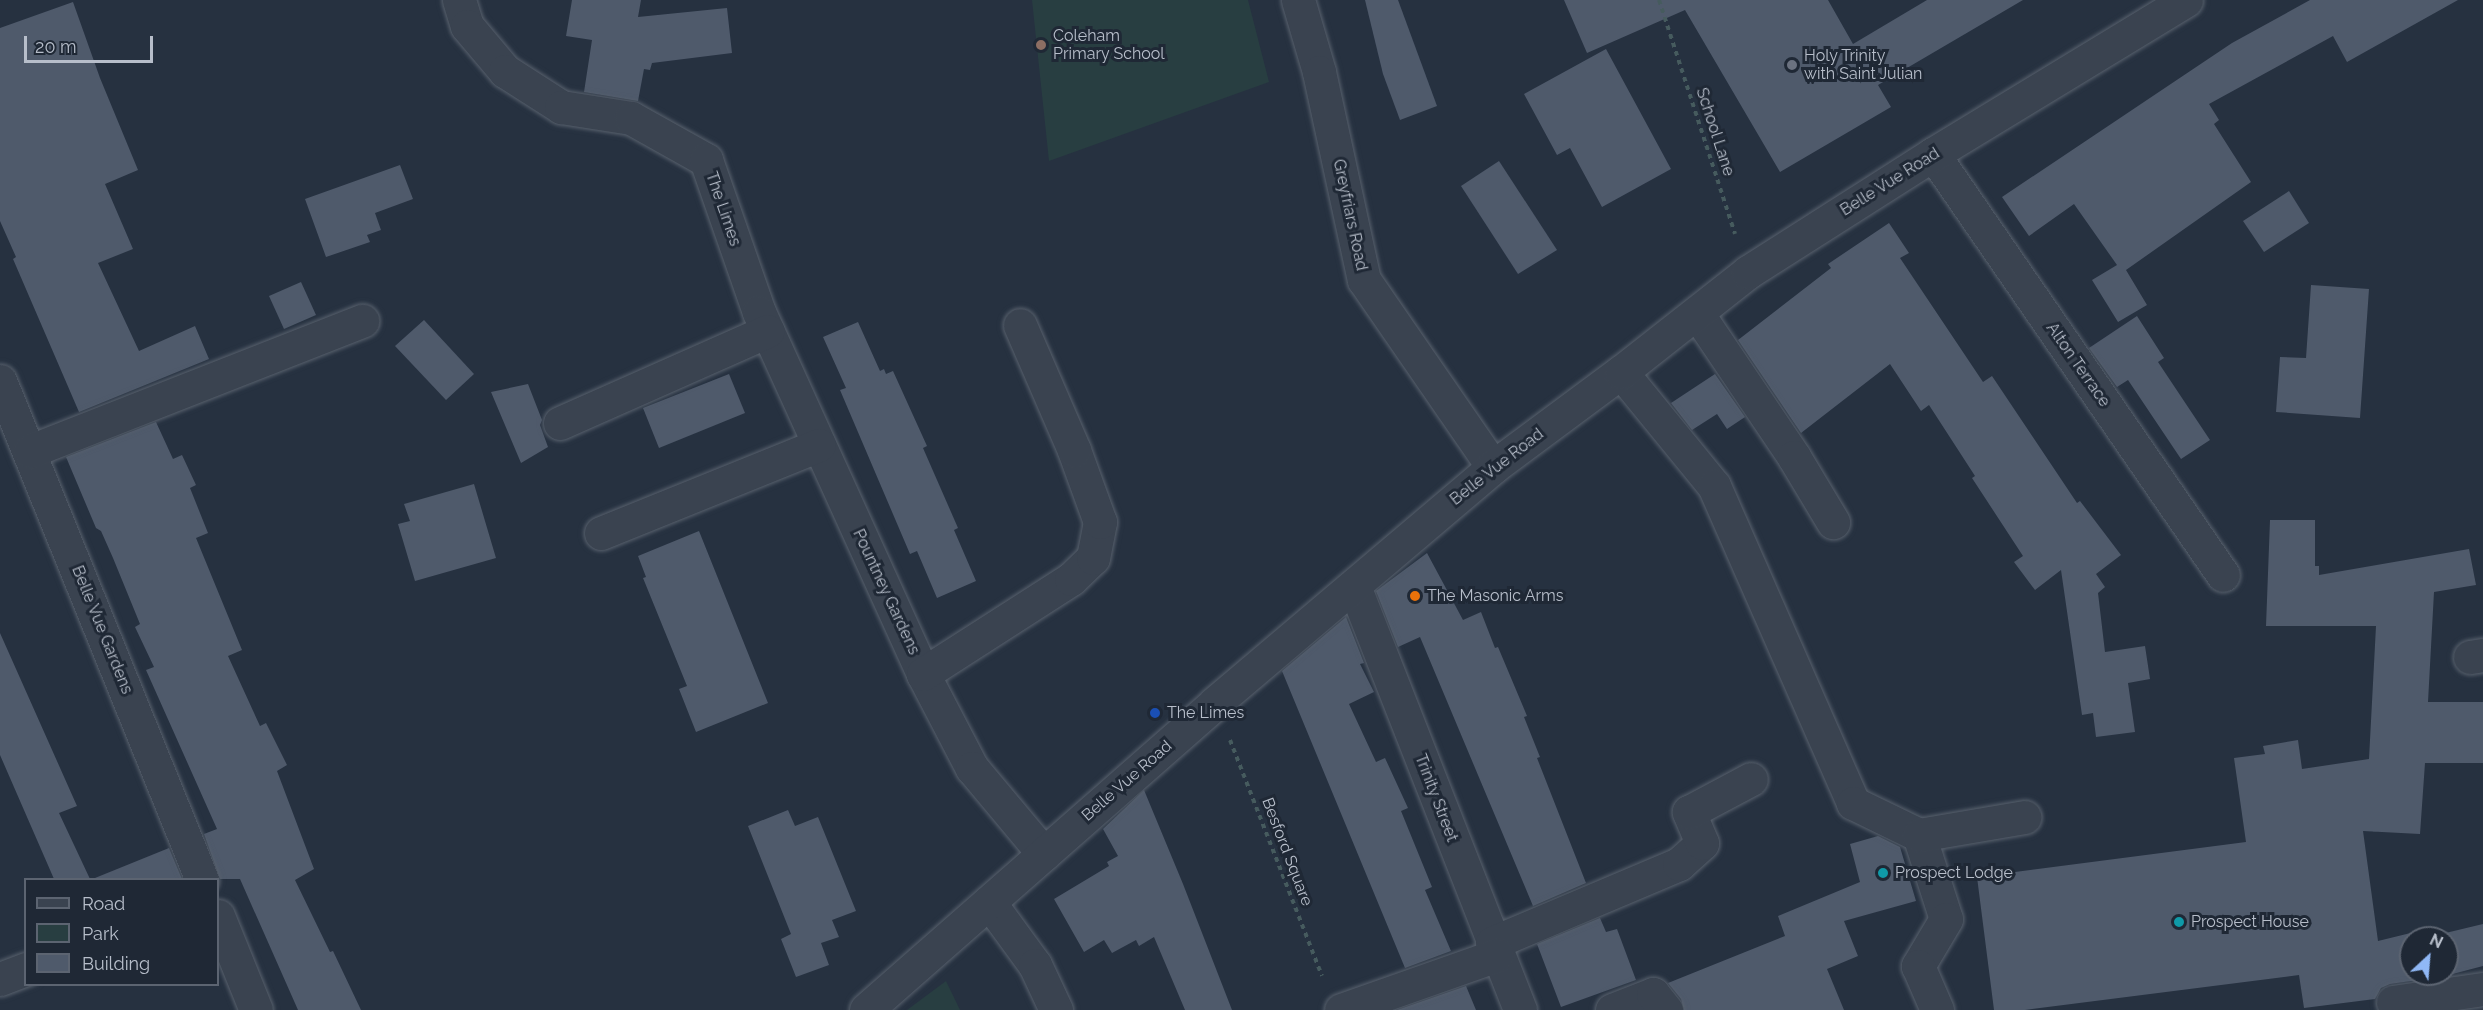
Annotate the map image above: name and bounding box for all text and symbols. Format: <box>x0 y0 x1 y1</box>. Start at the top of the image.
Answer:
scale bar <box>27 24 156 62</box>
place label: Coleham Primary School <box>1053 26 1165 64</box>
text: 20 m <box>35 36 77 57</box>
marker: Coleham Primary School <box>1034 38 1048 52</box>
place label: Holy Trinity with Saint Julian <box>1804 46 1923 84</box>
marker: Holy Trinity with Saint Julian <box>1785 58 1799 72</box>
street label: School Lane <box>1692 85 1738 179</box>
street label: Belle Vue Road <box>1837 144 1943 220</box>
street label: Greyfriars Road <box>1329 157 1371 273</box>
street label: The Limes <box>701 169 745 249</box>
street label: Alton Terrace <box>2042 319 2114 411</box>
street label: Belle Vue Road <box>1446 424 1548 510</box>
street label: Pountney Gardens <box>848 526 924 658</box>
street label: Belle Vue Gardens <box>67 563 137 697</box>
place label: The Masonic Arms <box>1427 586 1564 606</box>
marker: The Masonic Arms <box>1408 589 1422 603</box>
place label: The Limes <box>1167 703 1244 723</box>
marker: The Limes <box>1148 706 1162 720</box>
street label: Belle Vue Road <box>1078 736 1176 826</box>
street label: Trinity Street <box>1410 751 1462 845</box>
street label: Besford Square <box>1258 795 1316 909</box>
place label: Prospect Lodge <box>1895 863 2013 883</box>
marker: Prospect Lodge <box>1876 866 1890 880</box>
legend <box>24 878 219 986</box>
text: Road <box>82 893 125 914</box>
place label: Prospect House <box>2191 912 2309 932</box>
marker: Prospect House <box>2172 915 2186 929</box>
text: Park <box>82 923 119 944</box>
north arrow <box>2399 926 2459 986</box>
text: N <box>2427 930 2446 952</box>
text: Building <box>82 953 150 974</box>

